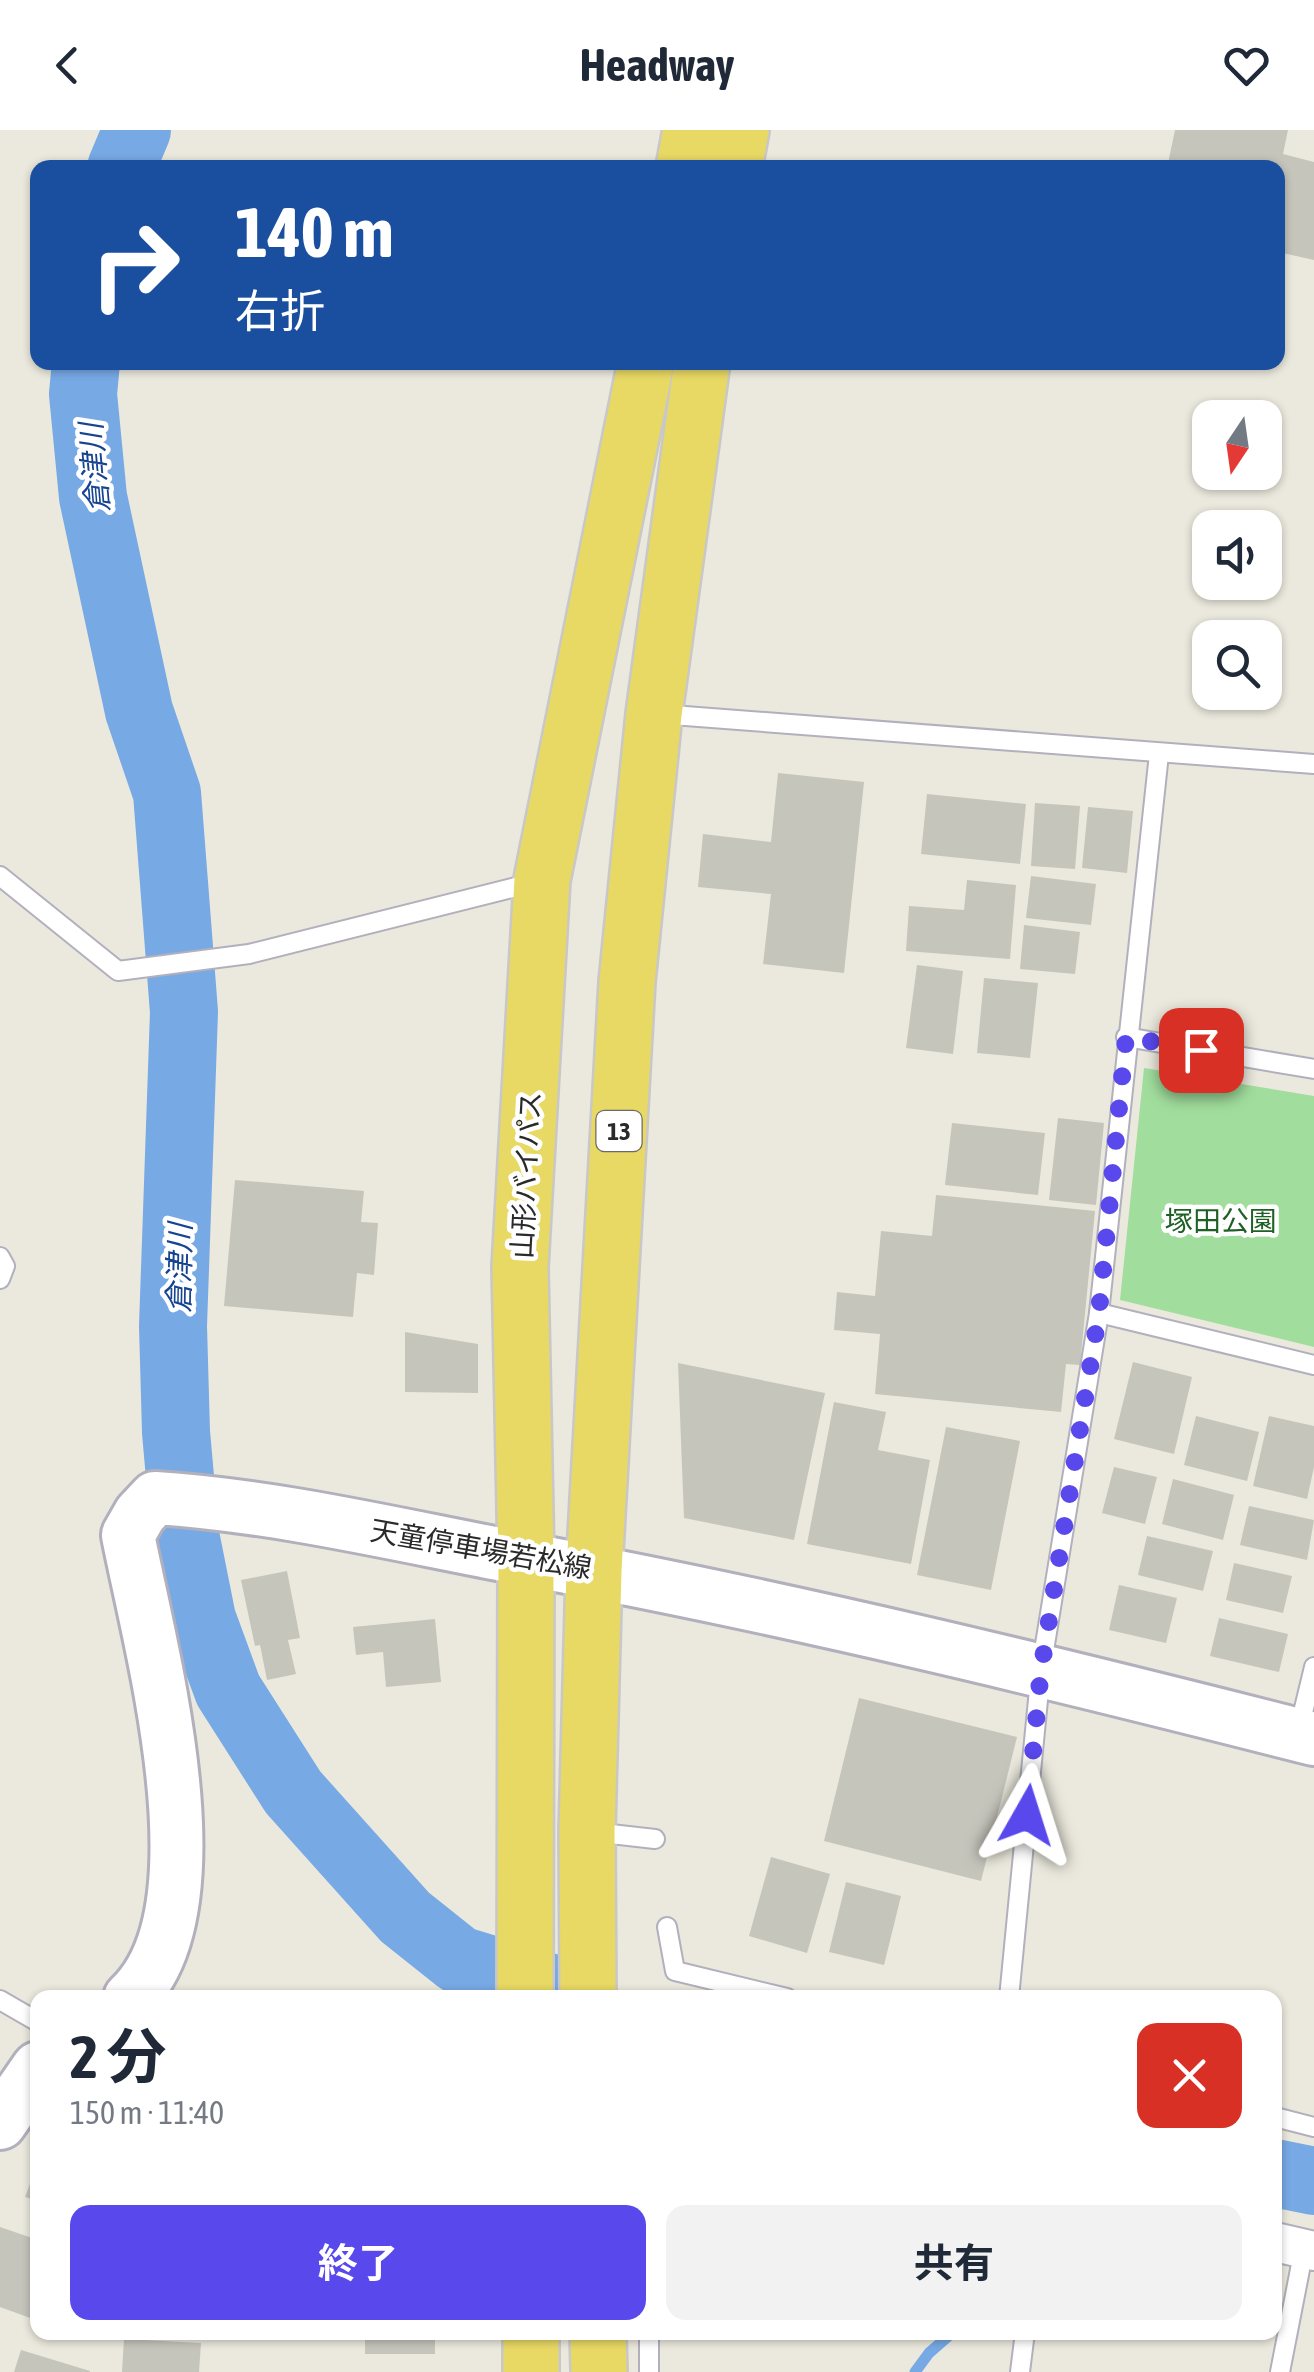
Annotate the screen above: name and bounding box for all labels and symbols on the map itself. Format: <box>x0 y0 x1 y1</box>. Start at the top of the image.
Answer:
north arrow <box>1192 400 1282 490</box>
water label: 倉津川 <box>73 419 115 514</box>
pin <box>1159 1008 1244 1093</box>
street label: 山形バイパス <box>506 1091 546 1259</box>
road number: 13 <box>596 1111 642 1151</box>
park label: 塚田公園 <box>1165 1205 1277 1237</box>
water label: 倉津川 <box>161 1220 197 1313</box>
street label: 天童停車場若松線 <box>368 1514 594 1584</box>
position arrow <box>975 1763 1079 1867</box>

